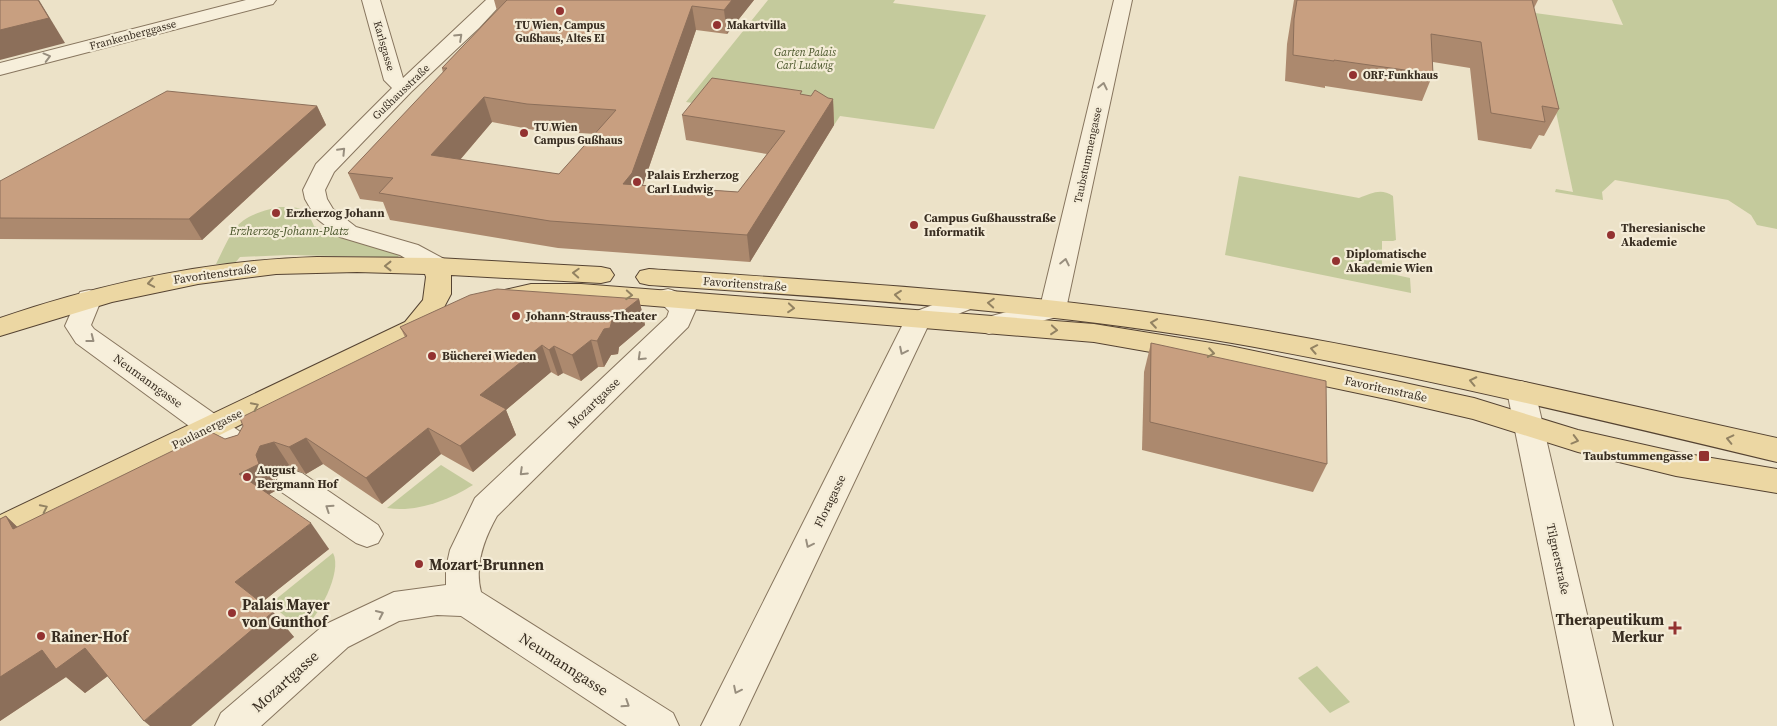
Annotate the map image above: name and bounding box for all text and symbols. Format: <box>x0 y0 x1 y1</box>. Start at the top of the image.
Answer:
marker: TU Wien, Campus Gußhaus, Altes EI <box>554 5 566 17</box>
street label: Frankenberggasse <box>88 16 178 54</box>
place label: TU Wien, Campus Gußhaus, Altes EI <box>515 18 605 46</box>
place label: Makartvilla <box>727 18 786 33</box>
street label: Karlsgasse <box>370 19 398 73</box>
marker: Makartvilla <box>711 19 723 31</box>
one-way arrow <box>453 34 462 43</box>
park label: Garten Palais Carl Ludwig <box>774 45 836 73</box>
one-way arrow <box>43 52 52 63</box>
street label: Gußhausstraße <box>369 61 433 123</box>
place label: ORF-Funkhaus <box>1363 68 1438 83</box>
marker: ORF-Funkhaus <box>1347 69 1359 81</box>
one-way arrow <box>1098 82 1108 91</box>
street label: Taubstummengasse <box>1071 105 1106 204</box>
place label: TU Wien Campus Gußhaus <box>534 120 622 148</box>
marker: TU Wien Campus Gußhaus <box>518 127 530 139</box>
one-way arrow <box>337 147 346 156</box>
place label: Palais Erzherzog Carl Ludwig <box>647 167 739 197</box>
marker: Palais Erzherzog Carl Ludwig <box>631 176 643 188</box>
place label: Erzherzog Johann <box>286 205 385 221</box>
marker: Erzherzog Johann <box>270 207 282 219</box>
place label: Campus Gußhausstraße Informatik <box>924 210 1056 240</box>
marker: Campus Gußhausstraße Informatik <box>908 219 920 231</box>
place label: Theresianische Akademie <box>1621 220 1706 250</box>
park label: Erzherzog-Johann-Platz <box>229 223 349 239</box>
marker: Theresianische Akademie <box>1605 229 1617 241</box>
place label: Diplomatische Akademie Wien <box>1346 246 1434 276</box>
marker: Diplomatische Akademie Wien <box>1330 255 1342 267</box>
one-way arrow <box>1059 258 1069 267</box>
street label: Favoritenstraße <box>172 260 258 288</box>
one-way arrow <box>384 261 392 271</box>
one-way arrow <box>572 268 580 279</box>
street label: Favoritenstraße <box>703 273 787 295</box>
one-way arrow <box>147 278 156 288</box>
one-way arrow <box>626 289 634 300</box>
one-way arrow <box>894 290 902 301</box>
one-way arrow <box>987 298 995 309</box>
one-way arrow <box>788 302 796 313</box>
place label: Johann-Strauss-Theater <box>525 308 657 324</box>
marker: Johann-Strauss-Theater <box>510 310 522 322</box>
one-way arrow <box>1149 318 1158 328</box>
one-way arrow <box>1051 325 1059 336</box>
one-way arrow <box>85 334 94 343</box>
one-way arrow <box>1310 345 1318 355</box>
one-way arrow <box>899 346 910 355</box>
place label: Bücherei Wieden <box>442 348 537 364</box>
one-way arrow <box>1207 348 1215 358</box>
street label: Neumanngasse <box>110 350 186 412</box>
marker: Bücherei Wieden <box>426 350 438 362</box>
one-way arrow <box>638 351 647 360</box>
street label: Favoritenstraße <box>1343 372 1429 406</box>
street label: Mozartgasse <box>565 374 623 432</box>
one-way arrow <box>1469 376 1478 387</box>
one-way arrow <box>250 402 259 412</box>
street label: Paulanergasse <box>169 405 245 453</box>
one-way arrow <box>1571 434 1580 445</box>
one-way arrow <box>1725 434 1734 445</box>
place label: Taubstummengasse <box>1583 448 1693 464</box>
marker: Taubstummengasse <box>1697 449 1711 463</box>
place label: August Bergmann Hof <box>257 462 339 492</box>
one-way arrow <box>520 466 529 475</box>
marker: August Bergmann Hof <box>241 471 253 483</box>
street label: Floragasse <box>810 472 850 530</box>
one-way arrow <box>39 504 48 515</box>
one-way arrow <box>325 505 334 514</box>
street label: Tilgnerstraße <box>1543 522 1573 596</box>
one-way arrow <box>805 539 815 548</box>
place label: Mozart-Brunnen <box>429 554 544 575</box>
marker: Mozart-Brunnen <box>413 558 425 570</box>
place label: Palais Mayer von Gunthof <box>241 594 330 632</box>
marker: Palais Mayer von Gunthof <box>226 607 238 619</box>
place label: Therapeutikum Merkur <box>1555 609 1664 647</box>
one-way arrow <box>374 610 383 620</box>
marker: Therapeutikum Merkur <box>1668 621 1682 635</box>
place label: Rainer-Hof <box>51 626 129 647</box>
street label: Neumanngasse <box>515 627 613 701</box>
marker: Rainer-Hof <box>35 630 47 642</box>
street label: Mozartgasse <box>247 645 323 717</box>
one-way arrow <box>733 685 744 694</box>
one-way arrow <box>620 697 629 707</box>

